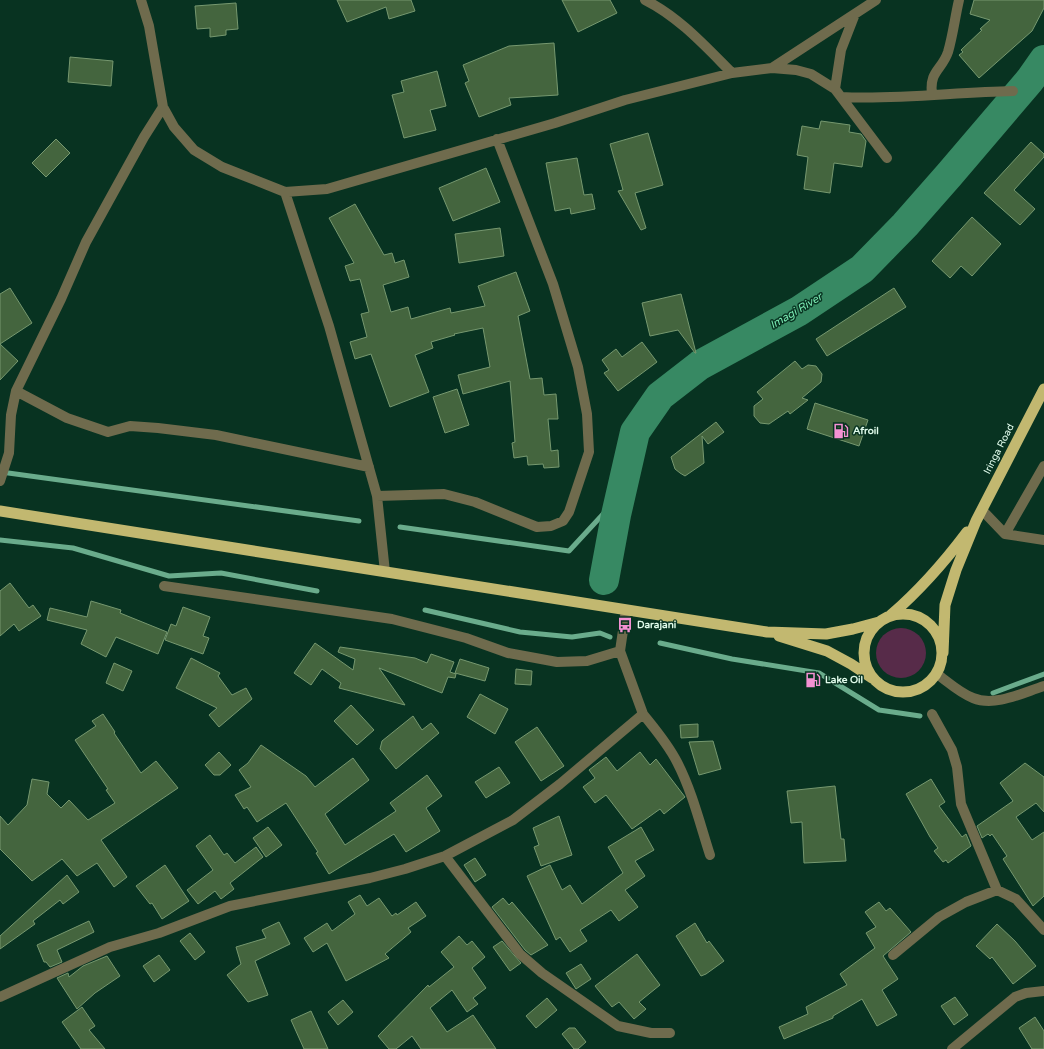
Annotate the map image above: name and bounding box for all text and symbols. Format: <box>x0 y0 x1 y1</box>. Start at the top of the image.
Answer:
water label: Imagi River <box>768 289 826 332</box>
fuel station icon: Afroil <box>832 422 850 440</box>
street label: Iringa Road <box>981 422 1017 476</box>
place label: Afroil <box>853 425 879 437</box>
bus stop icon: Darajani <box>616 616 634 634</box>
place label: Darajani <box>637 619 677 631</box>
fuel station icon: Lake Oil <box>804 671 822 689</box>
place label: Lake Oil <box>825 674 863 686</box>

